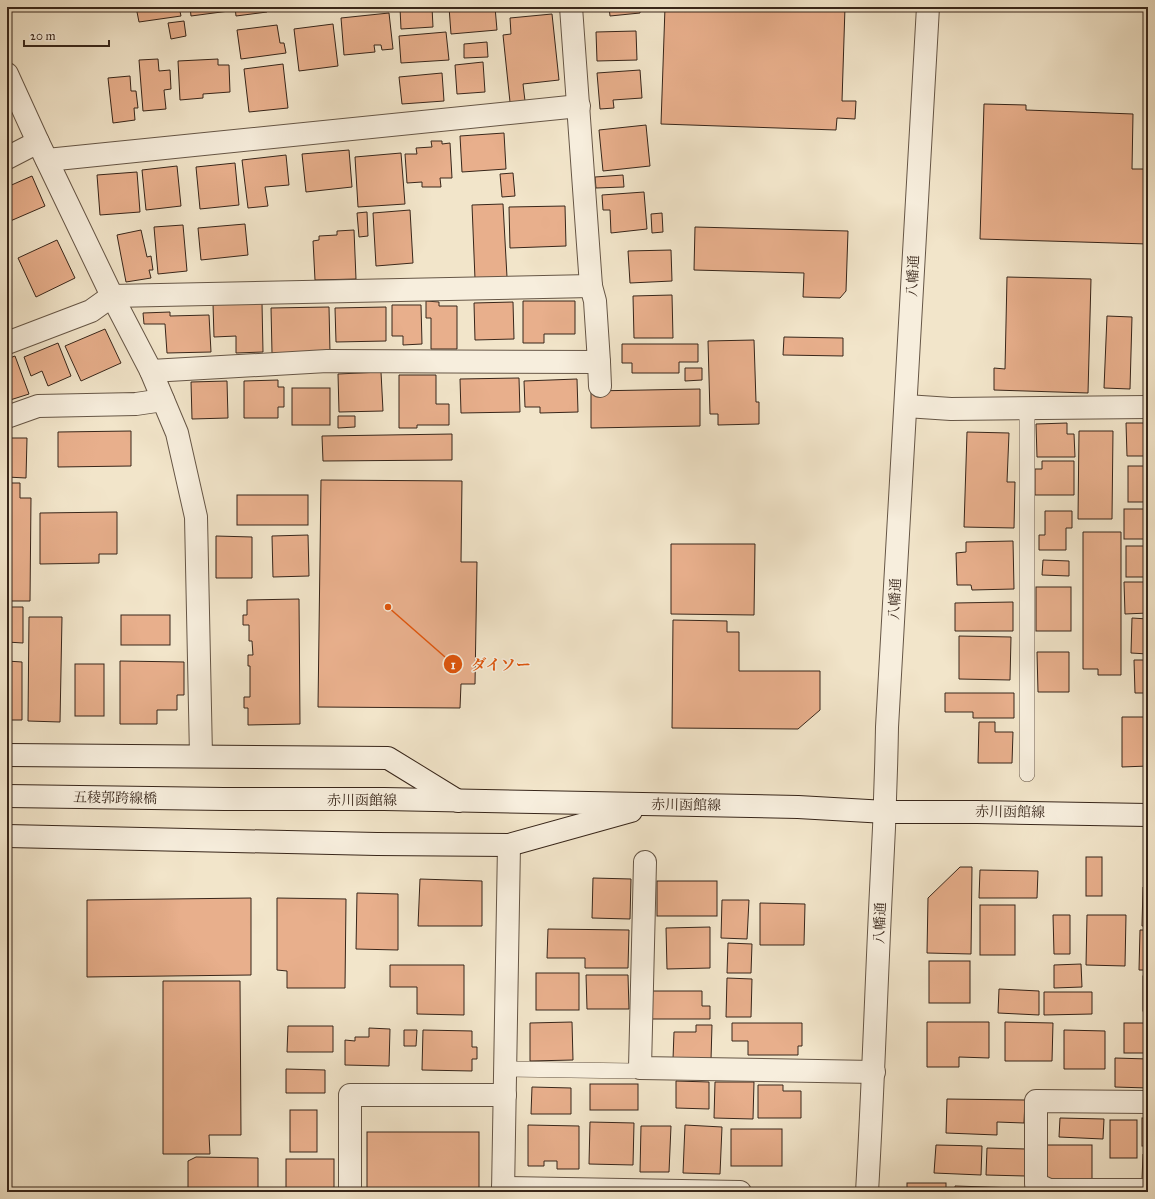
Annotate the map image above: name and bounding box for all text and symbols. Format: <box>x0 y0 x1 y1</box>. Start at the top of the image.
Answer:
scale bar <box>24 22 109 48</box>
text: 20 m <box>30 29 56 43</box>
street label: 八幡通 <box>903 255 923 297</box>
street label: 八幡通 <box>885 578 905 620</box>
callout: ダイソー <box>443 651 539 678</box>
text: ダイソー <box>471 656 531 674</box>
text: 1 <box>451 658 456 672</box>
street label: 五稜郭跨線橋 <box>73 789 157 807</box>
street label: 赤川函館線 <box>327 792 397 809</box>
street label: 赤川函館線 <box>651 796 721 814</box>
street label: 赤川函館線 <box>975 803 1045 821</box>
street label: 八幡通 <box>871 902 889 944</box>

